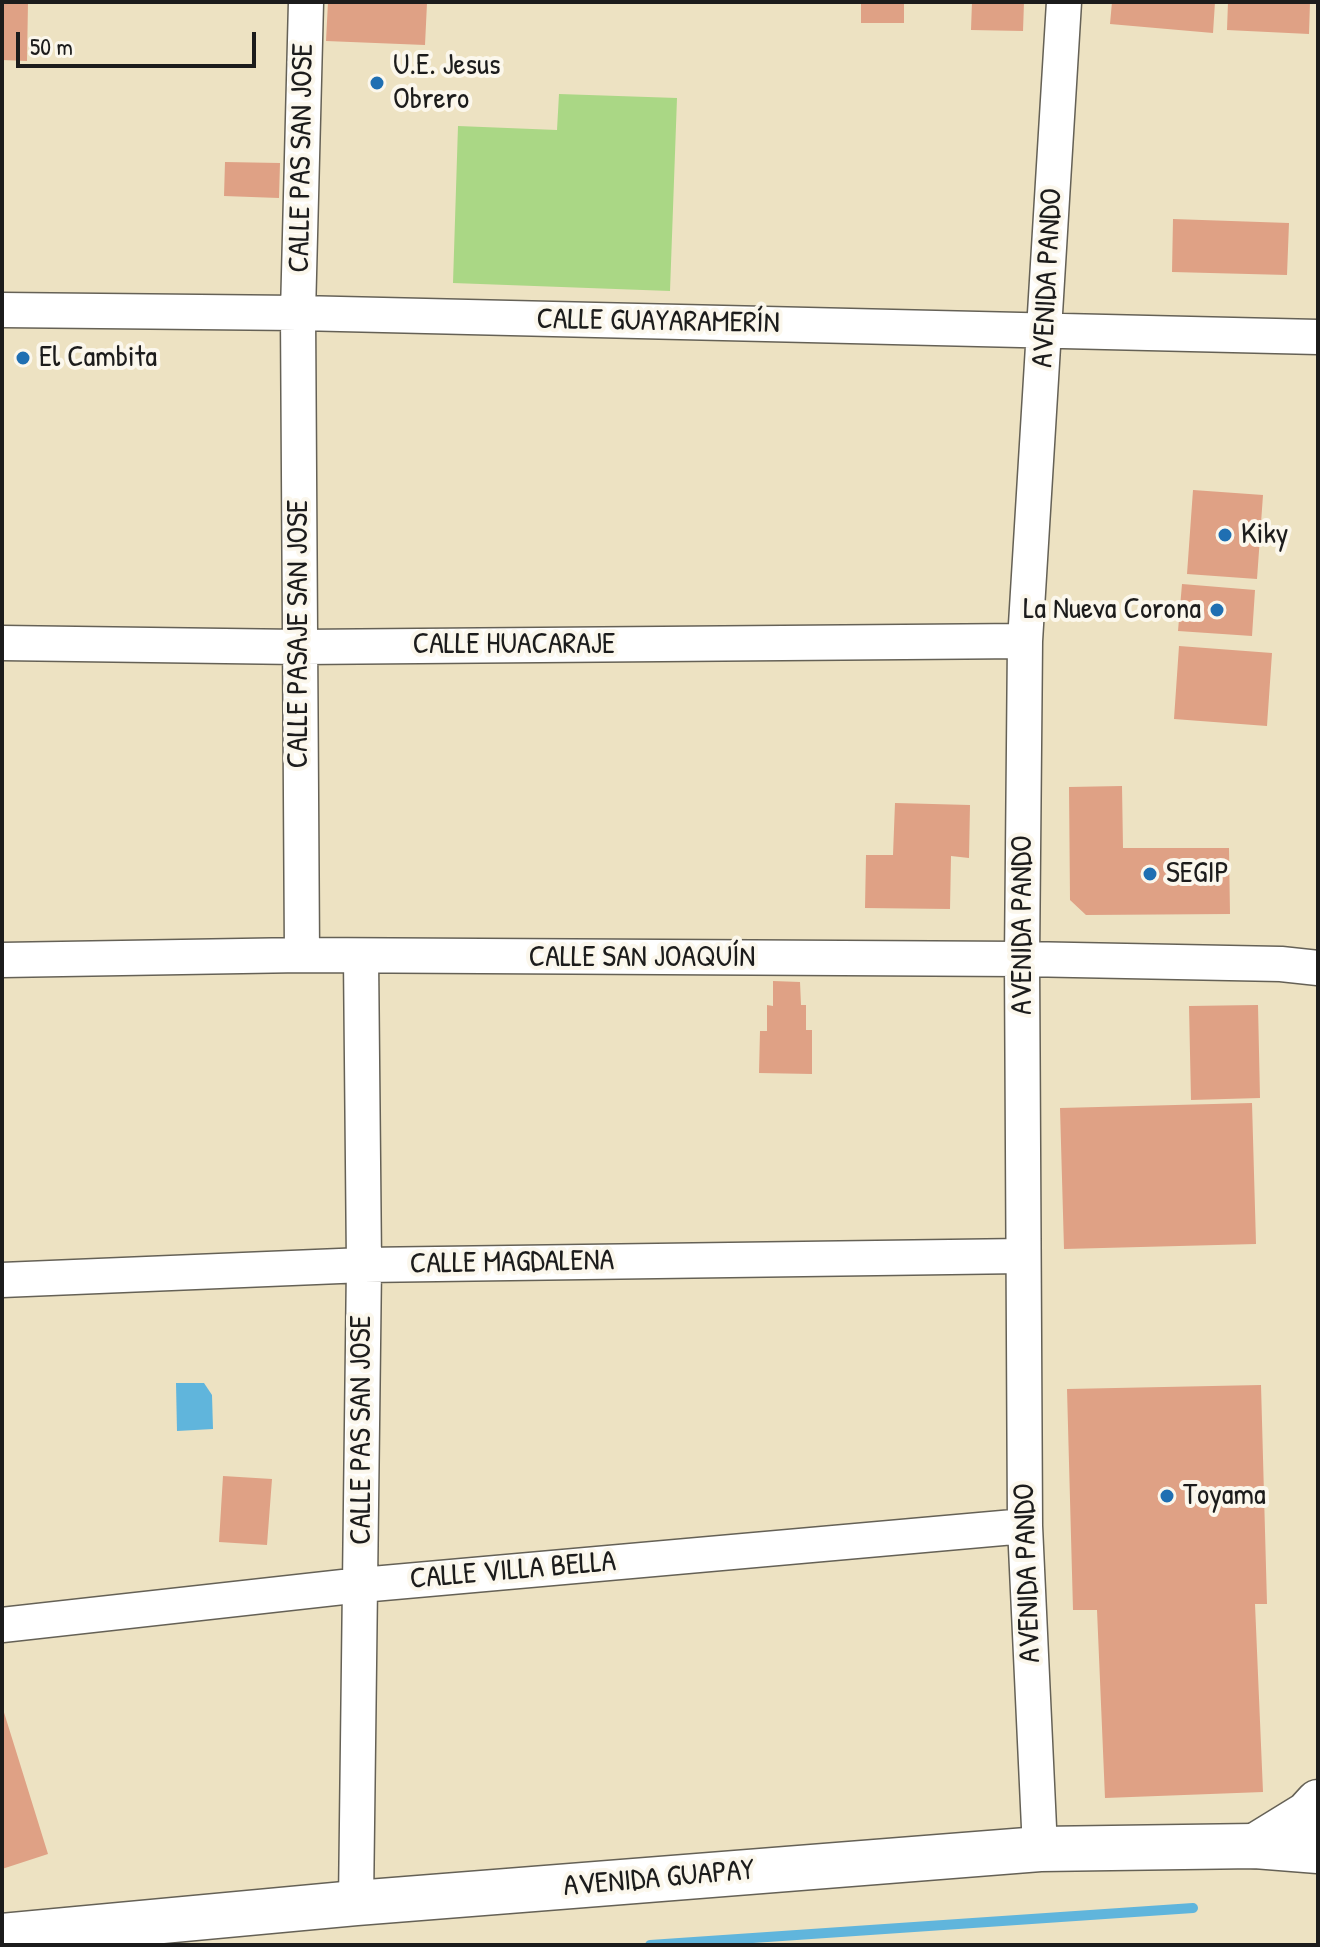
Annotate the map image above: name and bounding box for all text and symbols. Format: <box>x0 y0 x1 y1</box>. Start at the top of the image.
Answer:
scale bar <box>20 16 260 66</box>
text: 50 m <box>30 30 73 62</box>
street label: CALLE PAS SAN JOSE <box>282 43 322 273</box>
place label: U.E. Jesus Obrero <box>393 48 501 118</box>
marker: U.E. Jesus Obrero <box>368 74 386 92</box>
street label: AVENIDA PANDO <box>1025 187 1071 369</box>
street label: CALLE GUAYARAMERÍN <box>536 302 780 342</box>
place label: El Cambita <box>39 340 157 376</box>
marker: El Cambita <box>14 349 32 367</box>
street label: CALLE PASAJE SAN JOSE <box>281 500 317 768</box>
place label: Kiky <box>1241 517 1289 553</box>
marker: Kiky <box>1216 526 1234 544</box>
place label: La Nueva Corona <box>1023 592 1201 628</box>
marker: La Nueva Corona <box>1208 601 1226 619</box>
street label: CALLE HUACARAJE <box>413 627 615 663</box>
street label: AVENIDA PANDO <box>1005 835 1041 1015</box>
place label: SEGIP <box>1166 856 1229 892</box>
marker: SEGIP <box>1141 865 1159 883</box>
street label: CALLE SAN JOAQUÍN <box>529 940 755 976</box>
street label: CALLE MAGDALENA <box>410 1243 614 1283</box>
street label: CALLE PAS SAN JOSE <box>344 1315 380 1545</box>
place label: Toyama <box>1183 1478 1266 1514</box>
street label: AVENIDA PANDO <box>1007 1483 1049 1663</box>
marker: Toyama <box>1158 1487 1176 1505</box>
street label: CALLE VILLA BELLA <box>408 1544 618 1598</box>
street label: AVENIDA GUAPAY <box>562 1853 756 1905</box>

